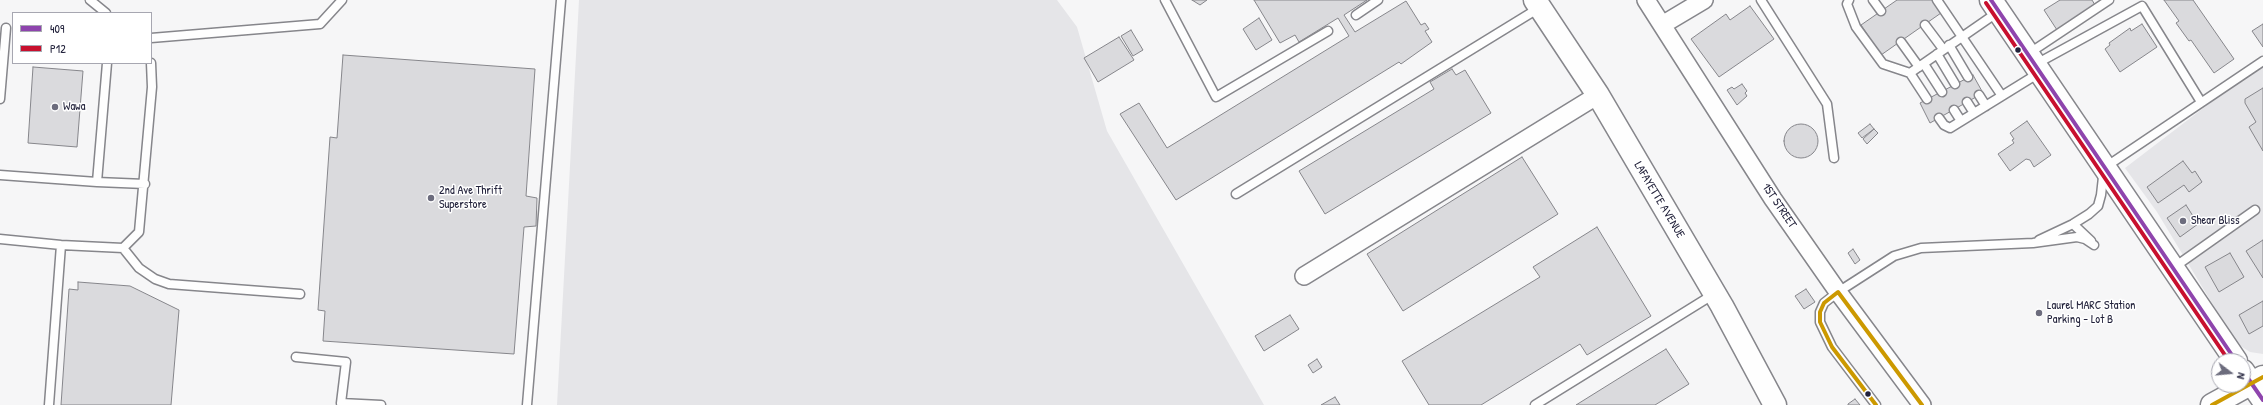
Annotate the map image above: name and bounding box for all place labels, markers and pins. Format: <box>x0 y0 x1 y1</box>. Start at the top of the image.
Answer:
unlabelled marker <box>2013 45 2023 55</box>
place label: Wawa <box>63 100 85 114</box>
marker: Wawa <box>50 102 60 112</box>
place label: 2nd Ave Thrift Superstore <box>439 184 502 212</box>
marker: 2nd Ave Thrift Superstore <box>426 193 436 203</box>
place label: Shear Bliss <box>2191 214 2240 228</box>
marker: Shear Bliss <box>2178 216 2188 226</box>
place label: Laurel MARC Station Parking - Lot B <box>2047 299 2136 327</box>
marker: Laurel MARC Station Parking - Lot B <box>2034 308 2044 318</box>
unlabelled marker <box>1863 389 1873 399</box>

